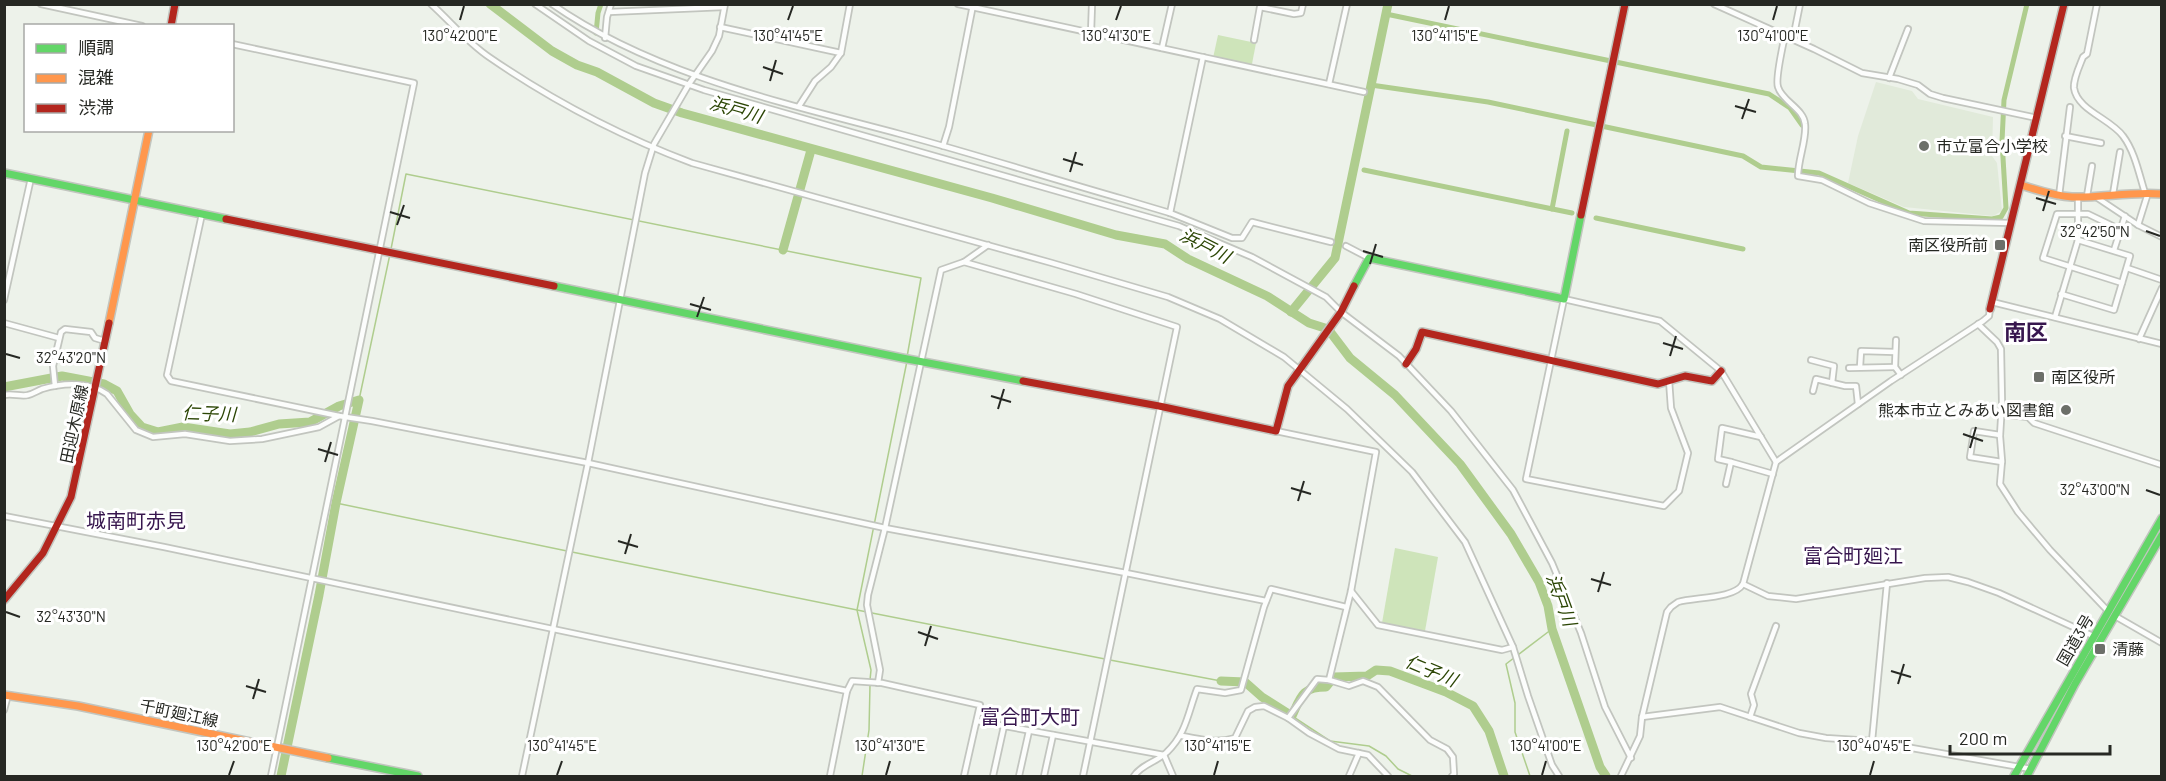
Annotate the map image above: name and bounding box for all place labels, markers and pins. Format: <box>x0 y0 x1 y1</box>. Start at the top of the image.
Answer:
place label: 市立富合小学校 <box>1936 136 2048 155</box>
marker: 市立富合小学校 <box>1917 139 1931 153</box>
place label: 南区役所前 <box>1908 235 1988 254</box>
marker: 南区役所前 <box>1993 238 2007 252</box>
place label: 南区役所 <box>2051 367 2115 386</box>
marker: 南区役所 <box>2032 370 2046 384</box>
place label: 熊本市立とみあい図書館 <box>1878 400 2054 419</box>
marker: 熊本市立とみあい図書館 <box>2059 403 2073 417</box>
place label: 清藤 <box>2112 639 2144 658</box>
marker: 清藤 <box>2093 642 2107 656</box>

